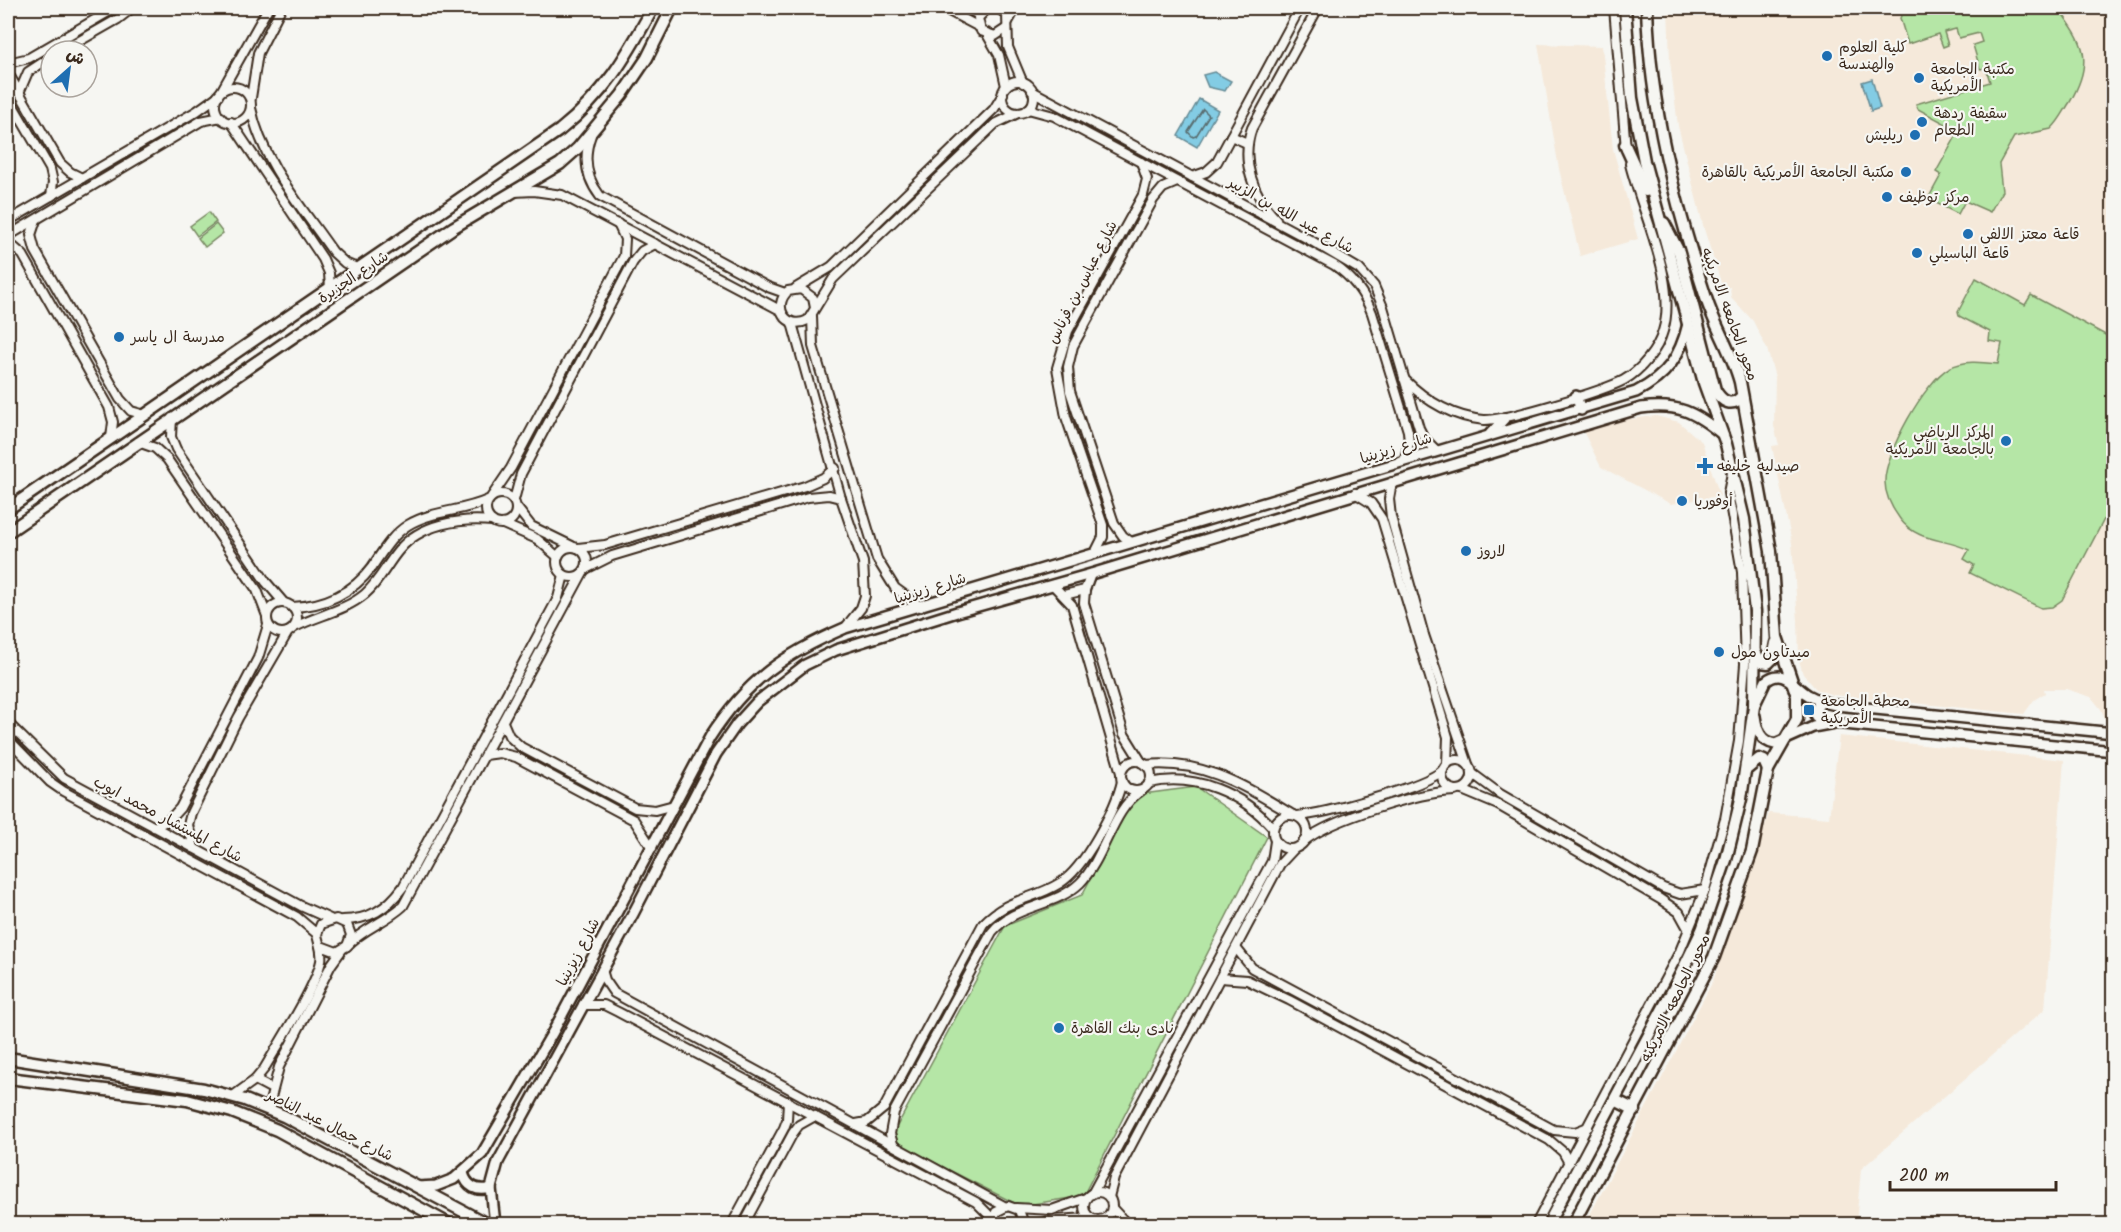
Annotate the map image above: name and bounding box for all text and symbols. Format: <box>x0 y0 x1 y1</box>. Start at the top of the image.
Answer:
place label: كلية العلوم والهندسة <box>1839 36 1907 77</box>
north arrow <box>39 39 99 99</box>
text: ش <box>62 42 89 72</box>
marker: كلية العلوم والهندسة <box>1820 49 1834 63</box>
place label: مكتبة الجامعة الأمريكية <box>1931 58 2015 99</box>
marker: مكتبة الجامعة الأمريكية <box>1912 71 1926 85</box>
place label: سقيفة ردهة الطعام <box>1934 102 2007 143</box>
marker: سقيفة ردهة الطعام <box>1915 115 1929 129</box>
place label: ريليش <box>1865 124 1903 148</box>
marker: ريليش <box>1908 128 1922 142</box>
place label: مكتبة الجامعة الأمريكية بالقاهرة <box>1701 161 1894 185</box>
marker: مكتبة الجامعة الأمريكية بالقاهرة <box>1899 165 1913 179</box>
street label: شارع عبد الله بن الزبير <box>1222 170 1358 260</box>
place label: مركز توظيف <box>1899 186 1970 210</box>
marker: مركز توظيف <box>1880 190 1894 204</box>
street label: شارع عباس بن فرناس <box>1041 217 1124 348</box>
place label: قاعة معتز الالفي <box>1980 223 2080 247</box>
marker: قاعة معتز الالفي <box>1961 227 1975 241</box>
place label: قاعة الباسيلي <box>1929 242 2009 266</box>
street label: محور الجامعه الامريكيه <box>1694 244 1764 384</box>
street label: شارع الجزيرة <box>313 245 394 310</box>
marker: قاعة الباسيلي <box>1910 246 1924 260</box>
place label: مدرسة ال ياسر <box>129 326 225 350</box>
marker: مدرسة ال ياسر <box>112 330 126 344</box>
place label: المركز الرياضي بالجامعة الأمريكية <box>1886 421 1994 462</box>
street label: شارع زيزينيا <box>1357 427 1435 471</box>
marker: المركز الرياضي بالجامعة الأمريكية <box>1999 434 2013 448</box>
place label: صيدليه خليفه <box>1717 455 1799 479</box>
marker: صيدليه خليفه <box>1698 459 1712 473</box>
place label: أوفوريا <box>1694 490 1733 514</box>
marker: أوفوريا <box>1675 494 1689 508</box>
place label: لاروز <box>1477 540 1505 564</box>
marker: لاروز <box>1459 544 1473 558</box>
street label: شارع زيزينيا <box>891 567 969 611</box>
place label: ميدتاون مول <box>1731 641 1810 665</box>
marker: ميدتاون مول <box>1712 645 1726 659</box>
place label: محطة الجامعة الأمريكية <box>1821 690 1910 731</box>
marker: محطة الجامعة الأمريكية <box>1802 703 1816 717</box>
street label: شارع المستشار محمد ايوب <box>89 770 246 869</box>
street label: شارع زيزينيا <box>551 914 607 991</box>
street label: محور الجامعه الامريكيه <box>1634 930 1717 1067</box>
place label: نادى بنك القاهرة <box>1071 1017 1175 1041</box>
marker: نادى بنك القاهرة <box>1052 1021 1066 1035</box>
street label: شارع جمال عبد الناصر <box>261 1083 397 1168</box>
scale bar <box>1890 1154 2056 1192</box>
text: 200 m <box>1899 1162 1949 1191</box>

